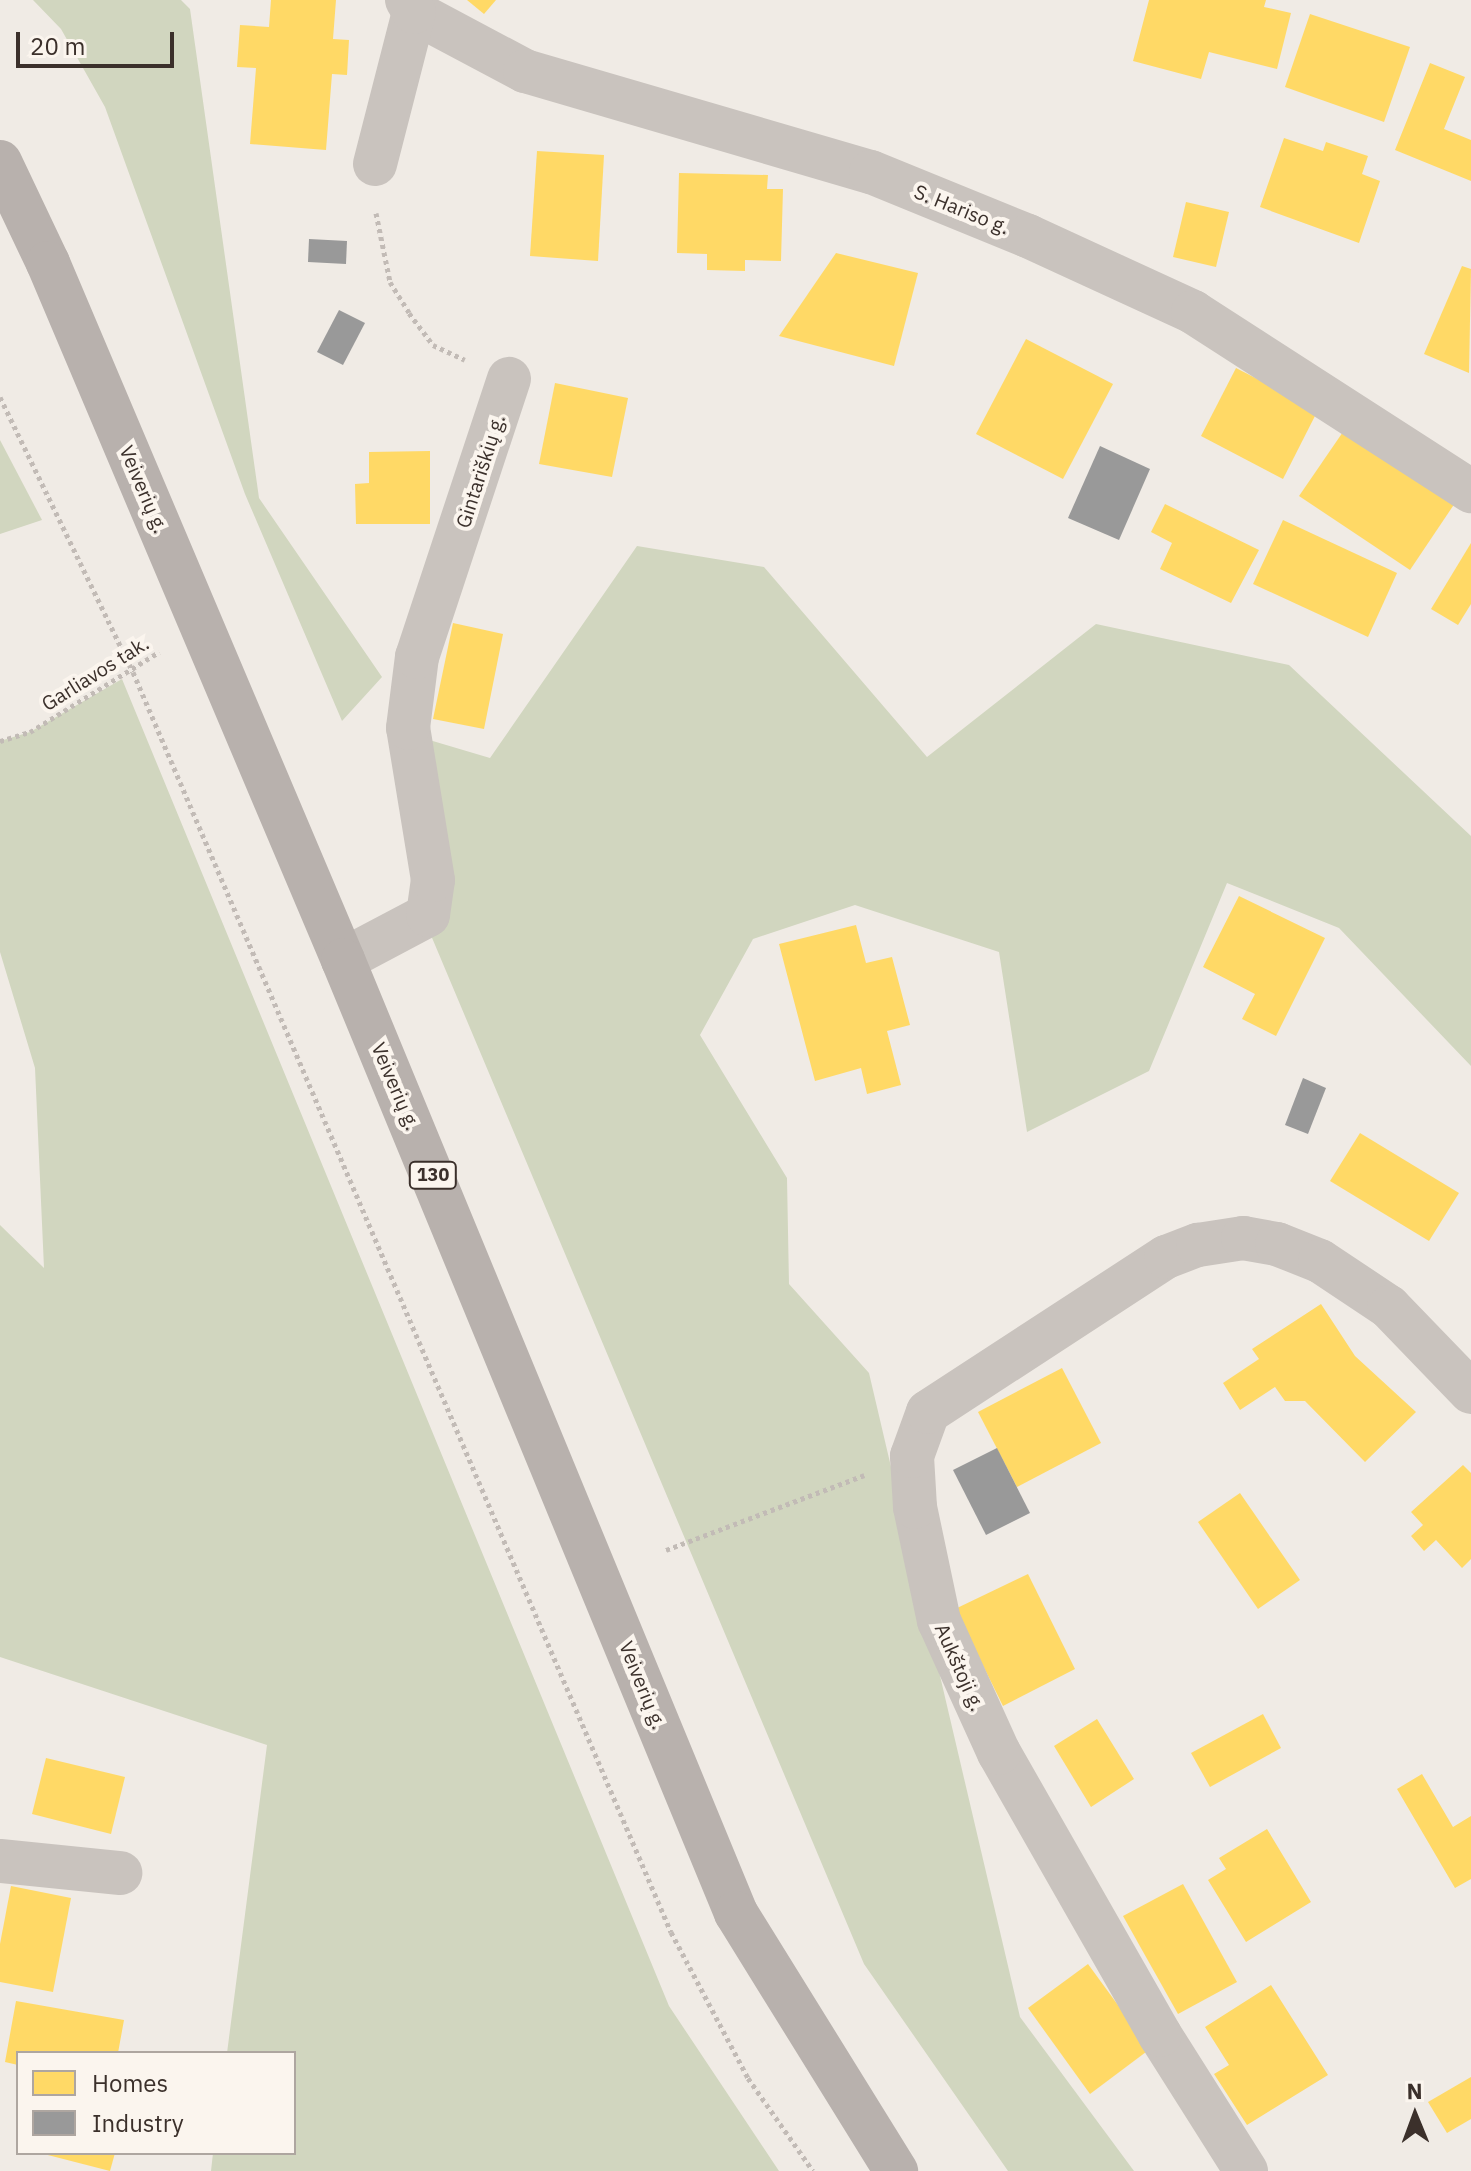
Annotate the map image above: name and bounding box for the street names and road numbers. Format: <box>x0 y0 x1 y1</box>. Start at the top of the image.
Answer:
street label: S. Hariso g. <box>911 179 1013 239</box>
street label: Gintariškių g. <box>450 411 510 531</box>
street label: Veiverių g. <box>115 442 173 536</box>
street label: Garliavos tak. <box>37 631 153 715</box>
street label: Veiverių g. <box>367 1039 425 1133</box>
road number: 130 <box>407 1161 459 1189</box>
street label: Aukštoji g. <box>930 1620 990 1714</box>
street label: Veiverių g. <box>614 1637 672 1733</box>

